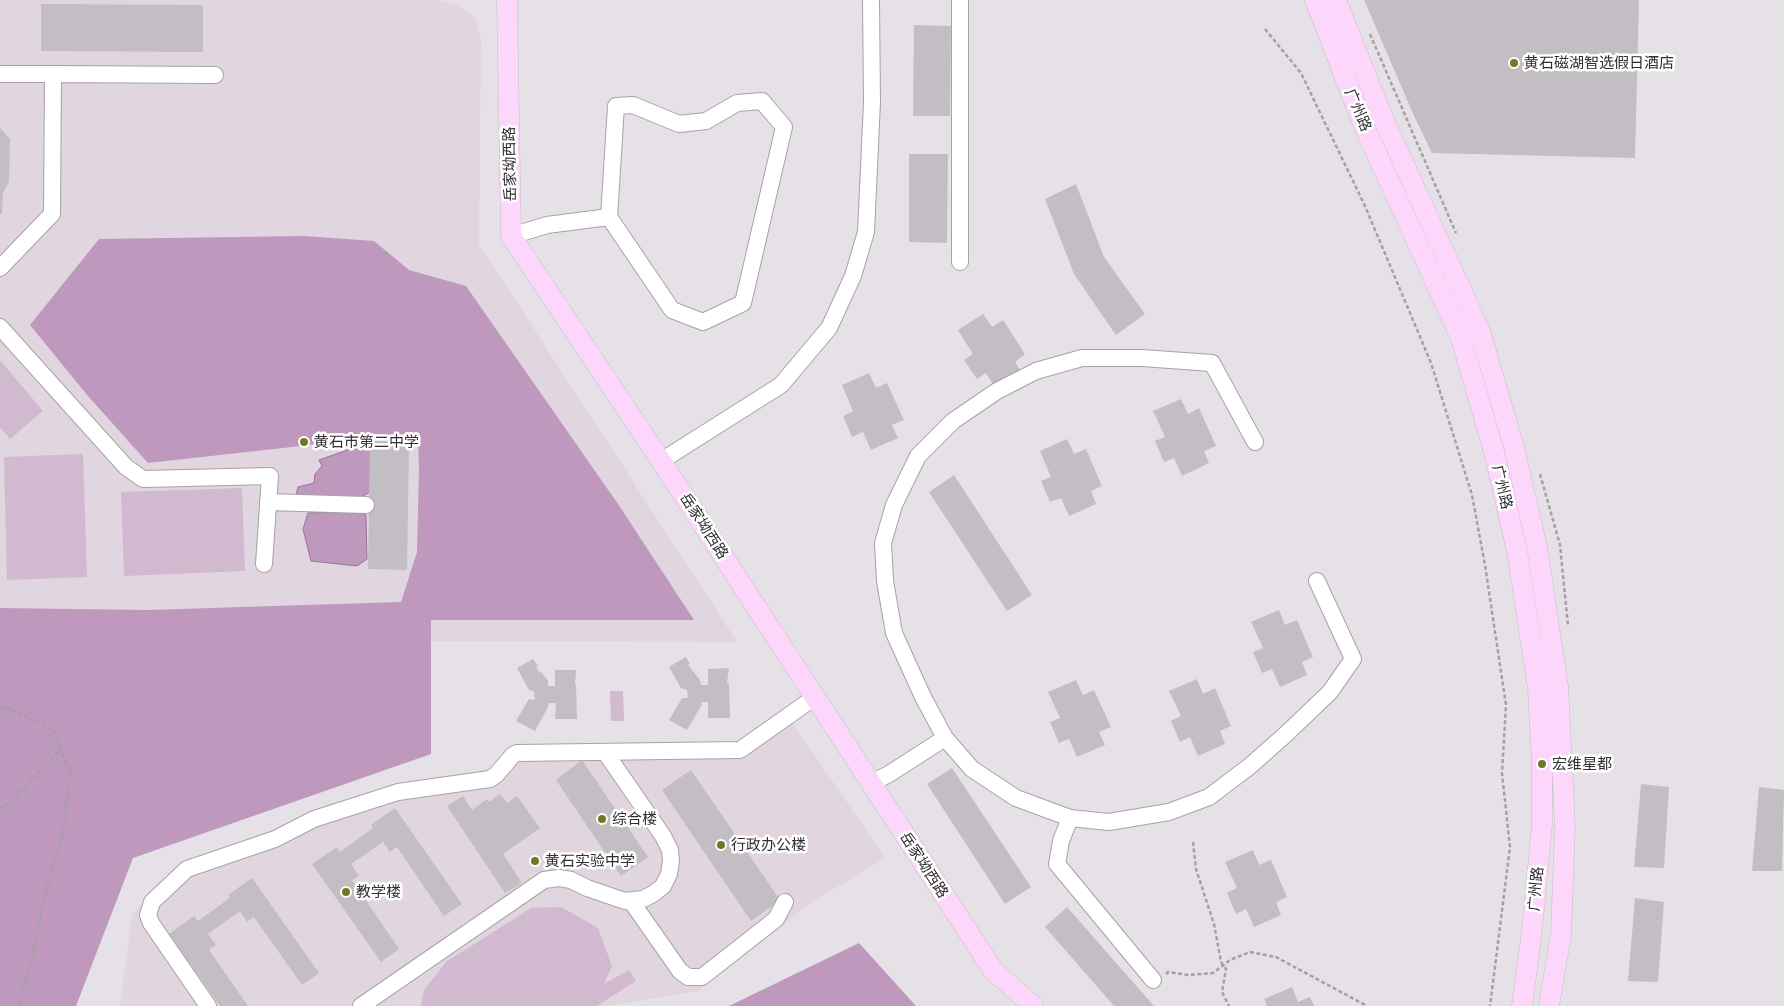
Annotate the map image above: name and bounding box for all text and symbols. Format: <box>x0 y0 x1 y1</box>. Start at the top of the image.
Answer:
place label: 黄石磁湖智选假日酒店 <box>1524 54 1674 72</box>
marker: 黄石磁湖智选假日酒店 <box>1508 57 1520 69</box>
street label: 广州路 <box>1341 86 1375 134</box>
street label: 岳家坳西路 <box>500 126 520 202</box>
place label: 黄石市第二中学 <box>314 433 419 451</box>
marker: 黄石市第二中学 <box>298 436 310 448</box>
street label: 广州路 <box>1488 463 1516 511</box>
street label: 岳家坳西路 <box>676 490 732 562</box>
place label: 宏维星都 <box>1552 755 1612 773</box>
marker: 宏维星都 <box>1536 758 1548 770</box>
place label: 综合楼 <box>612 810 657 828</box>
marker: 综合楼 <box>596 813 608 825</box>
street label: 岳家坳西路 <box>896 829 952 901</box>
place label: 行政办公楼 <box>731 836 806 854</box>
marker: 行政办公楼 <box>715 839 727 851</box>
place label: 黄石实验中学 <box>545 852 635 870</box>
marker: 黄石实验中学 <box>529 855 541 867</box>
street label: 广州路 <box>1525 866 1547 912</box>
place label: 教学楼 <box>356 883 401 901</box>
marker: 教学楼 <box>340 886 352 898</box>

